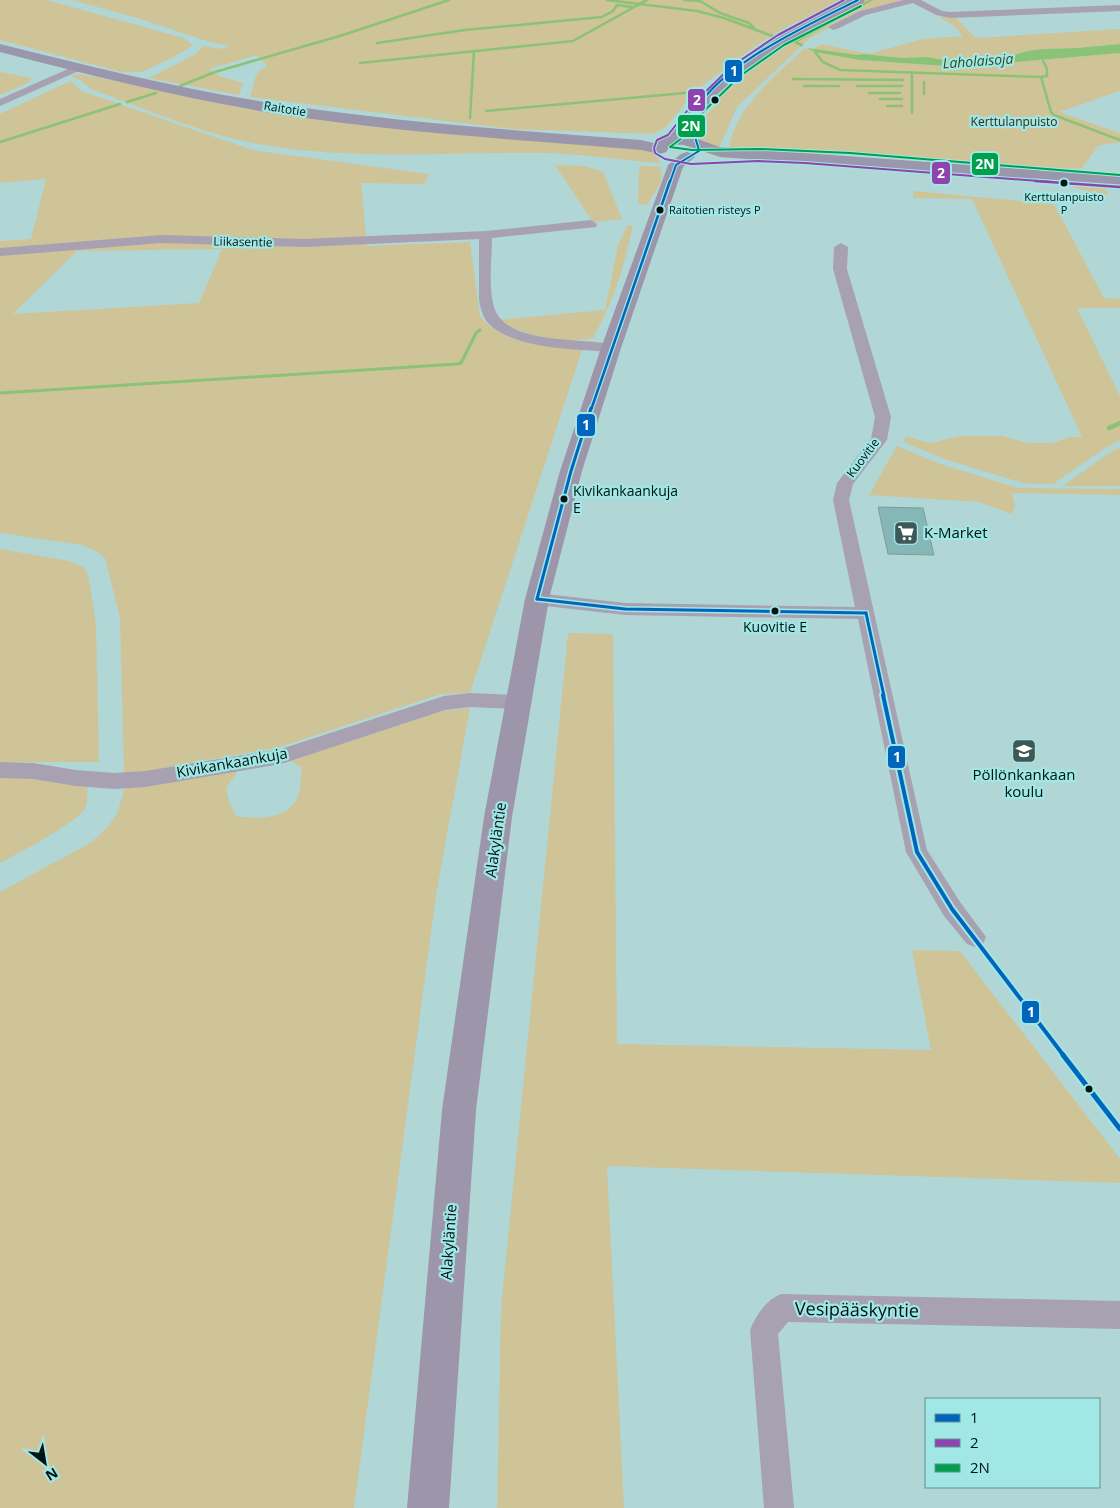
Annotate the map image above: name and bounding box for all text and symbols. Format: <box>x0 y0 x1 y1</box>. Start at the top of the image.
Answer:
water label: Laholaisoja <box>942 49 1014 72</box>
line badge: 1 <box>724 59 743 83</box>
text: 1 <box>730 61 738 80</box>
line badge: 2 <box>687 88 706 112</box>
text: 2 <box>693 90 701 109</box>
unlabelled marker <box>710 95 720 105</box>
street label: Raitotie <box>263 97 308 120</box>
park label: Kerttulanpuisto <box>971 113 1057 130</box>
line badge: 2N <box>677 114 706 138</box>
text: 2N <box>681 116 701 135</box>
line badge: 2N <box>971 152 999 176</box>
text: 2N <box>975 154 995 173</box>
line badge: 2 <box>931 161 951 185</box>
text: 2 <box>937 163 945 182</box>
marker: Kerttulanpuisto P <box>1059 178 1069 188</box>
place label: Kerttulanpuisto P <box>1024 189 1104 217</box>
place label: Raitotien risteys P <box>669 202 761 217</box>
marker: Raitotien risteys P <box>655 205 665 215</box>
street label: Liikasentie <box>213 232 273 251</box>
line badge: 1 <box>576 413 596 437</box>
text: 1 <box>582 415 590 434</box>
street label: Kuovitie <box>842 434 883 481</box>
place label: Kivikankaankuja E <box>573 481 678 517</box>
marker: Kivikankaankuja E <box>559 494 569 504</box>
supermarket icon: K-Market <box>893 520 919 546</box>
place label: K-Market <box>924 522 988 542</box>
marker: Kuovitie E <box>770 606 780 616</box>
place label: Kuovitie E <box>743 617 807 636</box>
school or university icon: Pöllönkankaan koulu <box>1011 738 1037 764</box>
street label: Kivikankaankuja <box>175 742 289 782</box>
line badge: 1 <box>887 745 906 769</box>
text: 1 <box>893 747 901 766</box>
place label: Pöllönkankaan koulu <box>972 764 1076 801</box>
street label: Alakyläntie <box>480 801 510 879</box>
line badge: 1 <box>1021 1000 1040 1024</box>
text: 1 <box>1027 1002 1035 1021</box>
unlabelled marker <box>1084 1084 1094 1094</box>
street label: Alakyläntie <box>435 1203 461 1280</box>
street label: Vesipääskyntie <box>795 1296 919 1322</box>
legend <box>925 1398 1100 1488</box>
text: 1 <box>970 1407 979 1427</box>
text: 2 <box>970 1432 979 1452</box>
north arrow <box>20 1438 70 1488</box>
text: 2N <box>970 1457 990 1477</box>
text: N <box>42 1463 62 1486</box>

